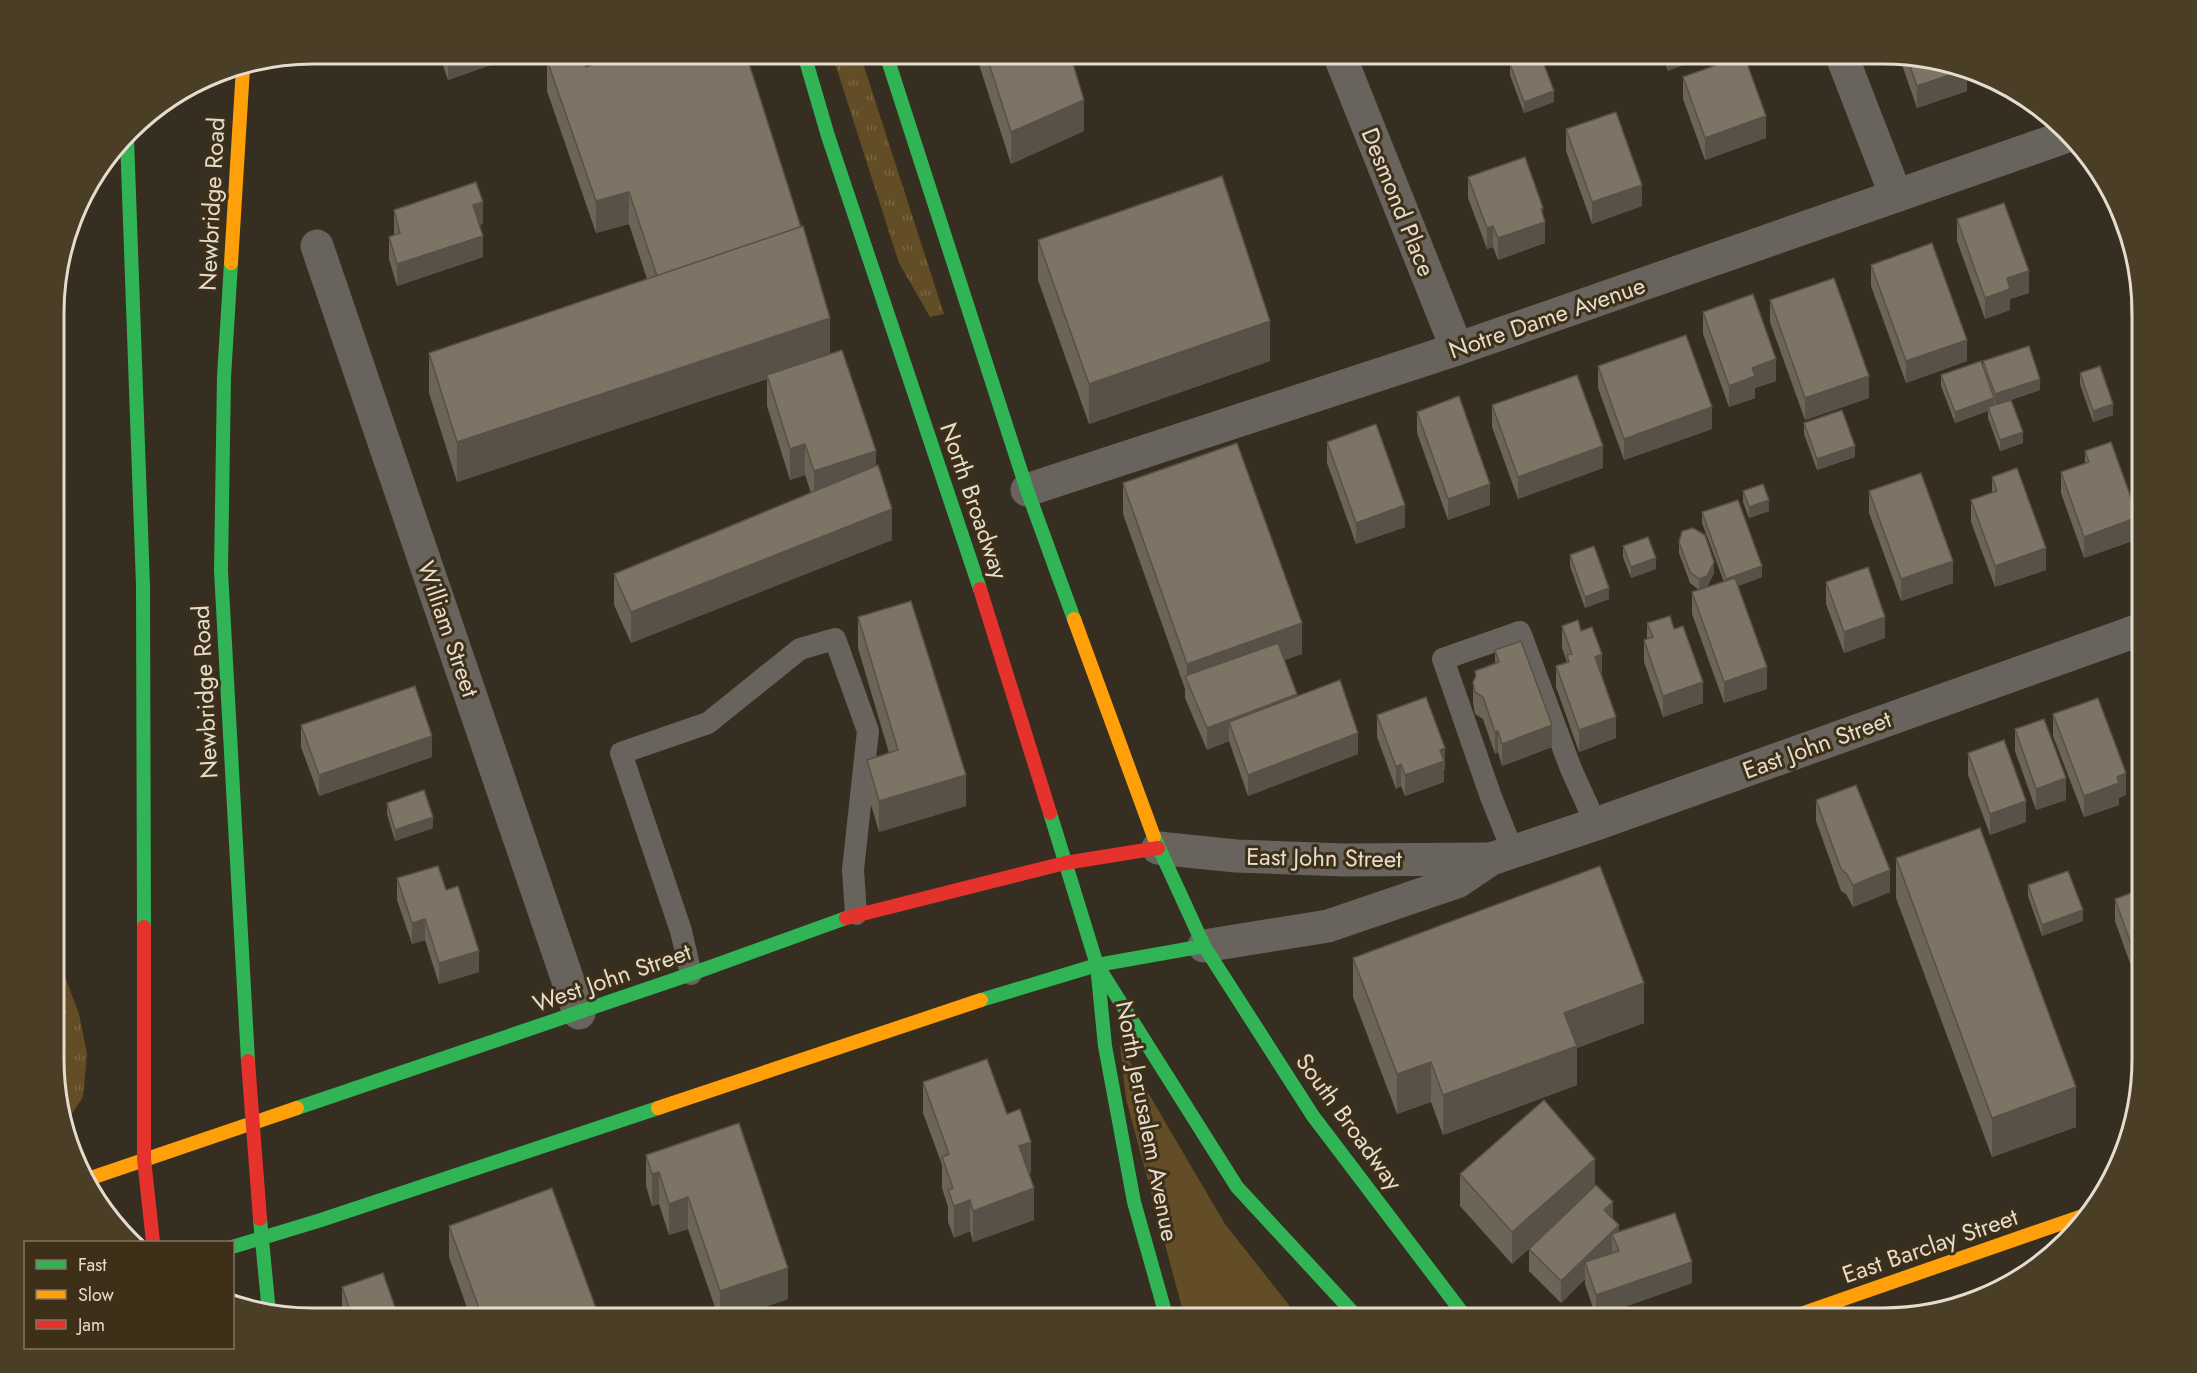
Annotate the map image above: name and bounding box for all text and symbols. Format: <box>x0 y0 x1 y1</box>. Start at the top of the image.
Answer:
street label: Newbridge Road <box>189 116 234 292</box>
street label: Desmond Place <box>1353 122 1444 281</box>
street label: Notre Dame Avenue <box>1444 267 1650 368</box>
street label: North Broadway <box>931 418 1018 584</box>
street label: William Street <box>409 556 488 702</box>
street label: Newbridge Road <box>182 604 227 780</box>
street label: East John Street <box>1738 701 1896 788</box>
street label: East John Street <box>1246 839 1402 876</box>
street label: West John Street <box>528 934 696 1021</box>
street label: North Jerusalem Avenue <box>1107 998 1188 1244</box>
street label: South Broadway <box>1288 1046 1412 1198</box>
street label: East Barclay Street <box>1837 1199 2023 1292</box>
legend <box>24 1241 234 1349</box>
text: Fast <box>78 1252 107 1278</box>
text: Slow <box>78 1282 115 1308</box>
text: Jam <box>76 1312 105 1338</box>

